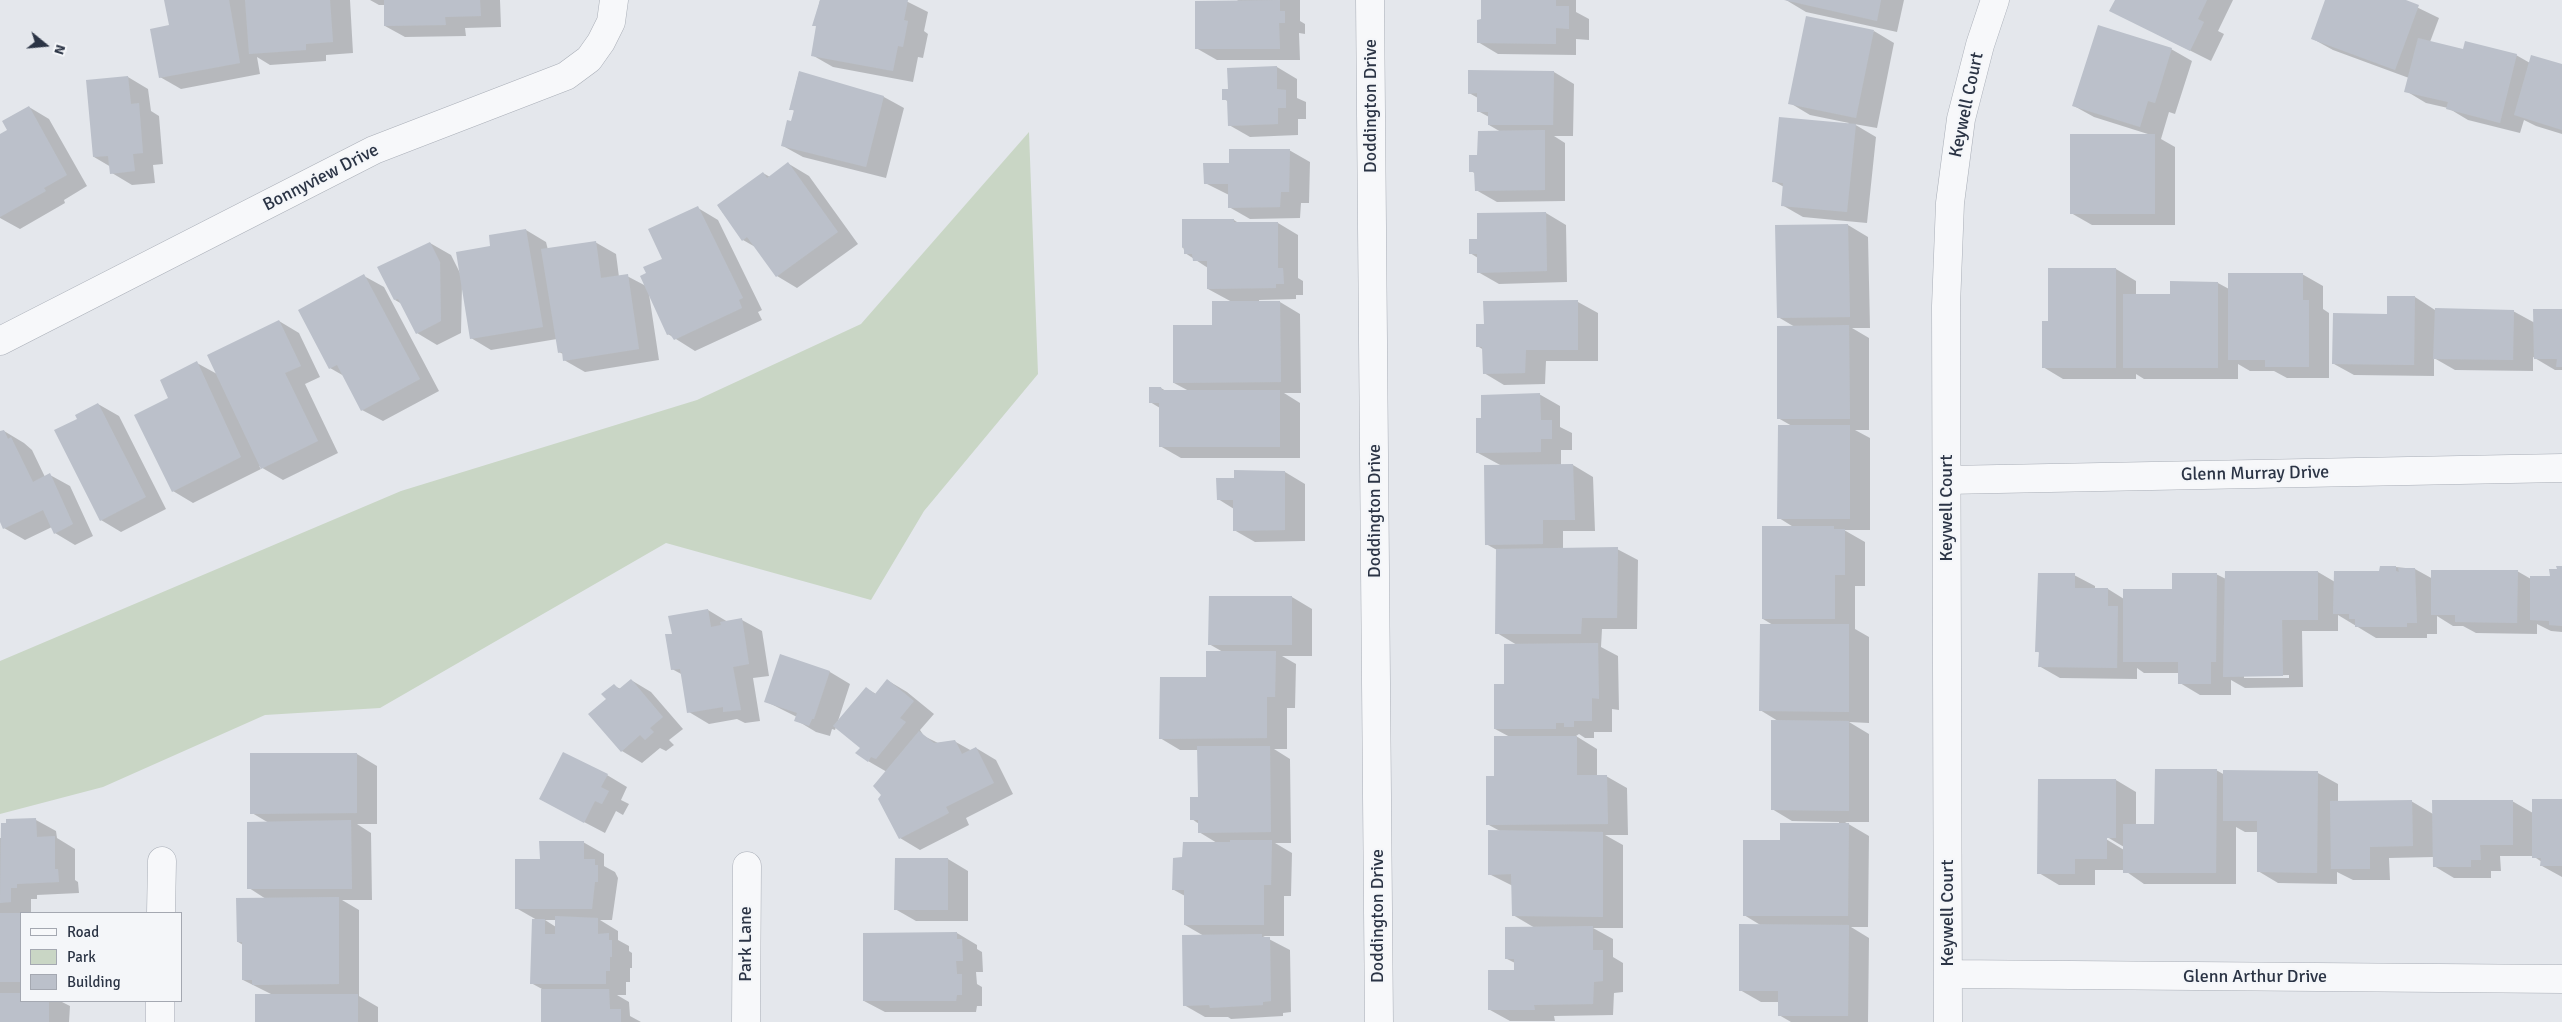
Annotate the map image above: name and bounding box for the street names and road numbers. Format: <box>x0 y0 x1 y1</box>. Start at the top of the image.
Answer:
street label: Doddington Drive <box>1360 39 1382 173</box>
street label: Keywell Court <box>1945 50 1989 160</box>
street label: Bonnyview Drive <box>260 140 382 216</box>
street label: Doddington Drive <box>1364 444 1386 578</box>
street label: Keywell Court <box>1936 455 1958 561</box>
street label: Glenn Murray Drive <box>2181 462 2329 486</box>
street label: Doddington Drive <box>1367 849 1389 983</box>
street label: Keywell Court <box>1937 860 1959 966</box>
street label: Park Lane <box>735 906 757 982</box>
street label: Glenn Arthur Drive <box>2183 966 2327 988</box>

